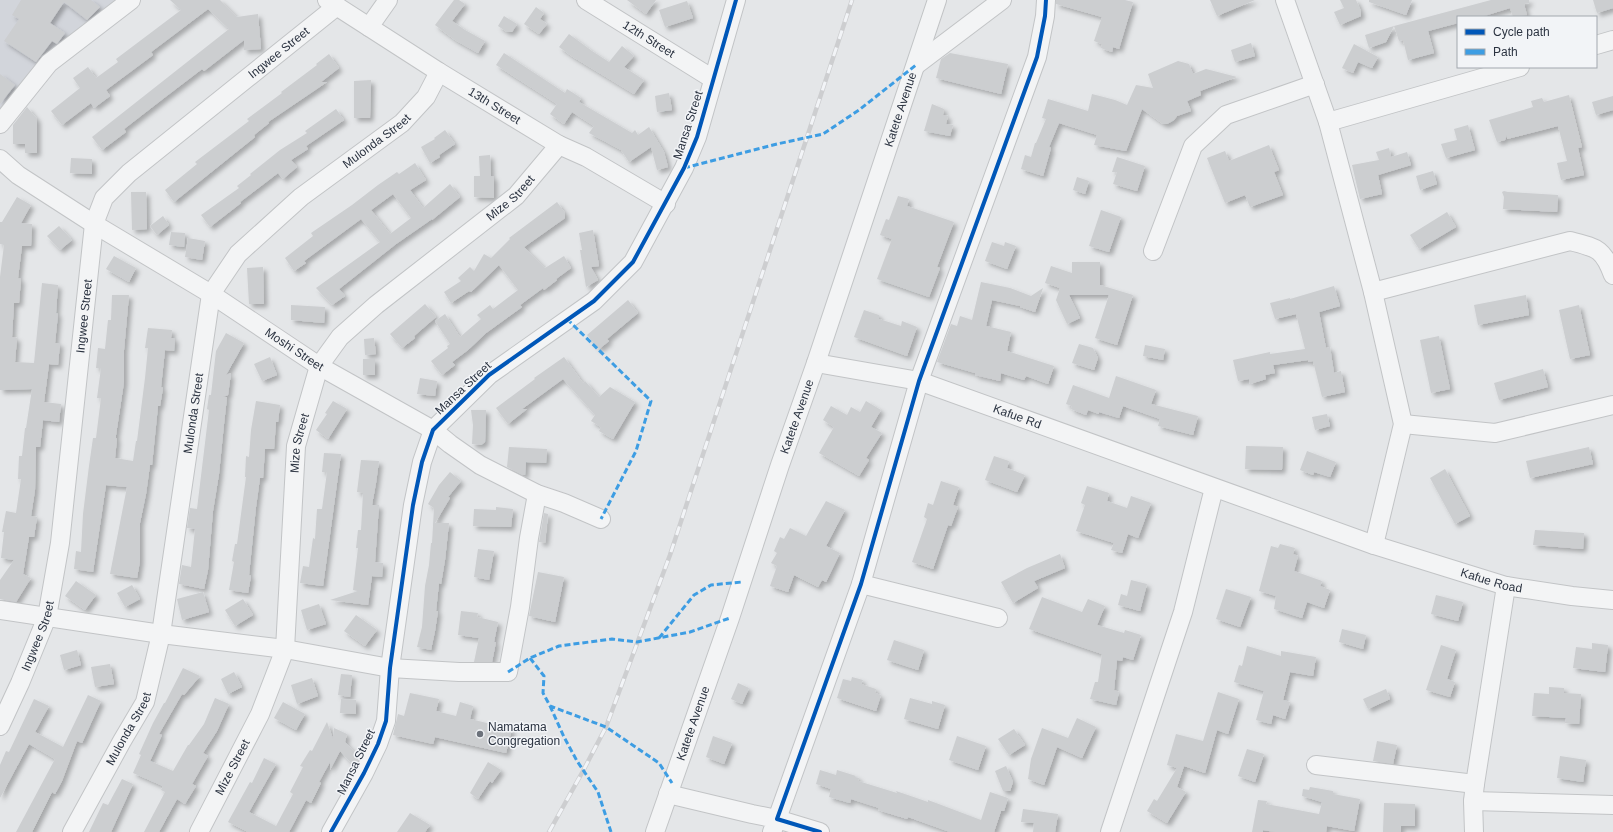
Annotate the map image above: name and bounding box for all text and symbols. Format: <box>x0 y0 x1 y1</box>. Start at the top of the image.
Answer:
legend <box>1457 16 1597 68</box>
street label: 12th Street <box>620 18 678 61</box>
street label: Ingwee Street <box>245 24 313 81</box>
text: Cycle path <box>1493 25 1550 39</box>
text: Path <box>1493 45 1518 59</box>
street label: Katete Avenue <box>881 70 920 149</box>
street label: 13th Street <box>466 84 524 127</box>
street label: Mansa Street <box>670 88 706 161</box>
street label: Mulonda Street <box>340 111 414 171</box>
street label: Mize Street <box>483 172 538 224</box>
street label: Ingwee Street <box>73 278 95 354</box>
street label: Moshi Street <box>262 325 327 374</box>
street label: Mansa Street <box>432 358 494 417</box>
street label: Mulonda Street <box>181 371 206 455</box>
street label: Katete Avenue <box>777 377 817 456</box>
street label: Kafue Rd <box>991 401 1043 431</box>
street label: Mize Street <box>288 411 312 474</box>
street label: Kafue Road <box>1459 565 1523 595</box>
street label: Ingwee Street <box>19 599 57 673</box>
street label: Katete Avenue <box>674 684 713 763</box>
street label: Mulonda Street <box>103 690 154 768</box>
place label: Namatama Congregation <box>488 720 560 748</box>
street label: Mansa Street <box>334 726 378 797</box>
marker: Namatama Congregation <box>475 729 485 739</box>
street label: Mize Street <box>212 736 253 797</box>

